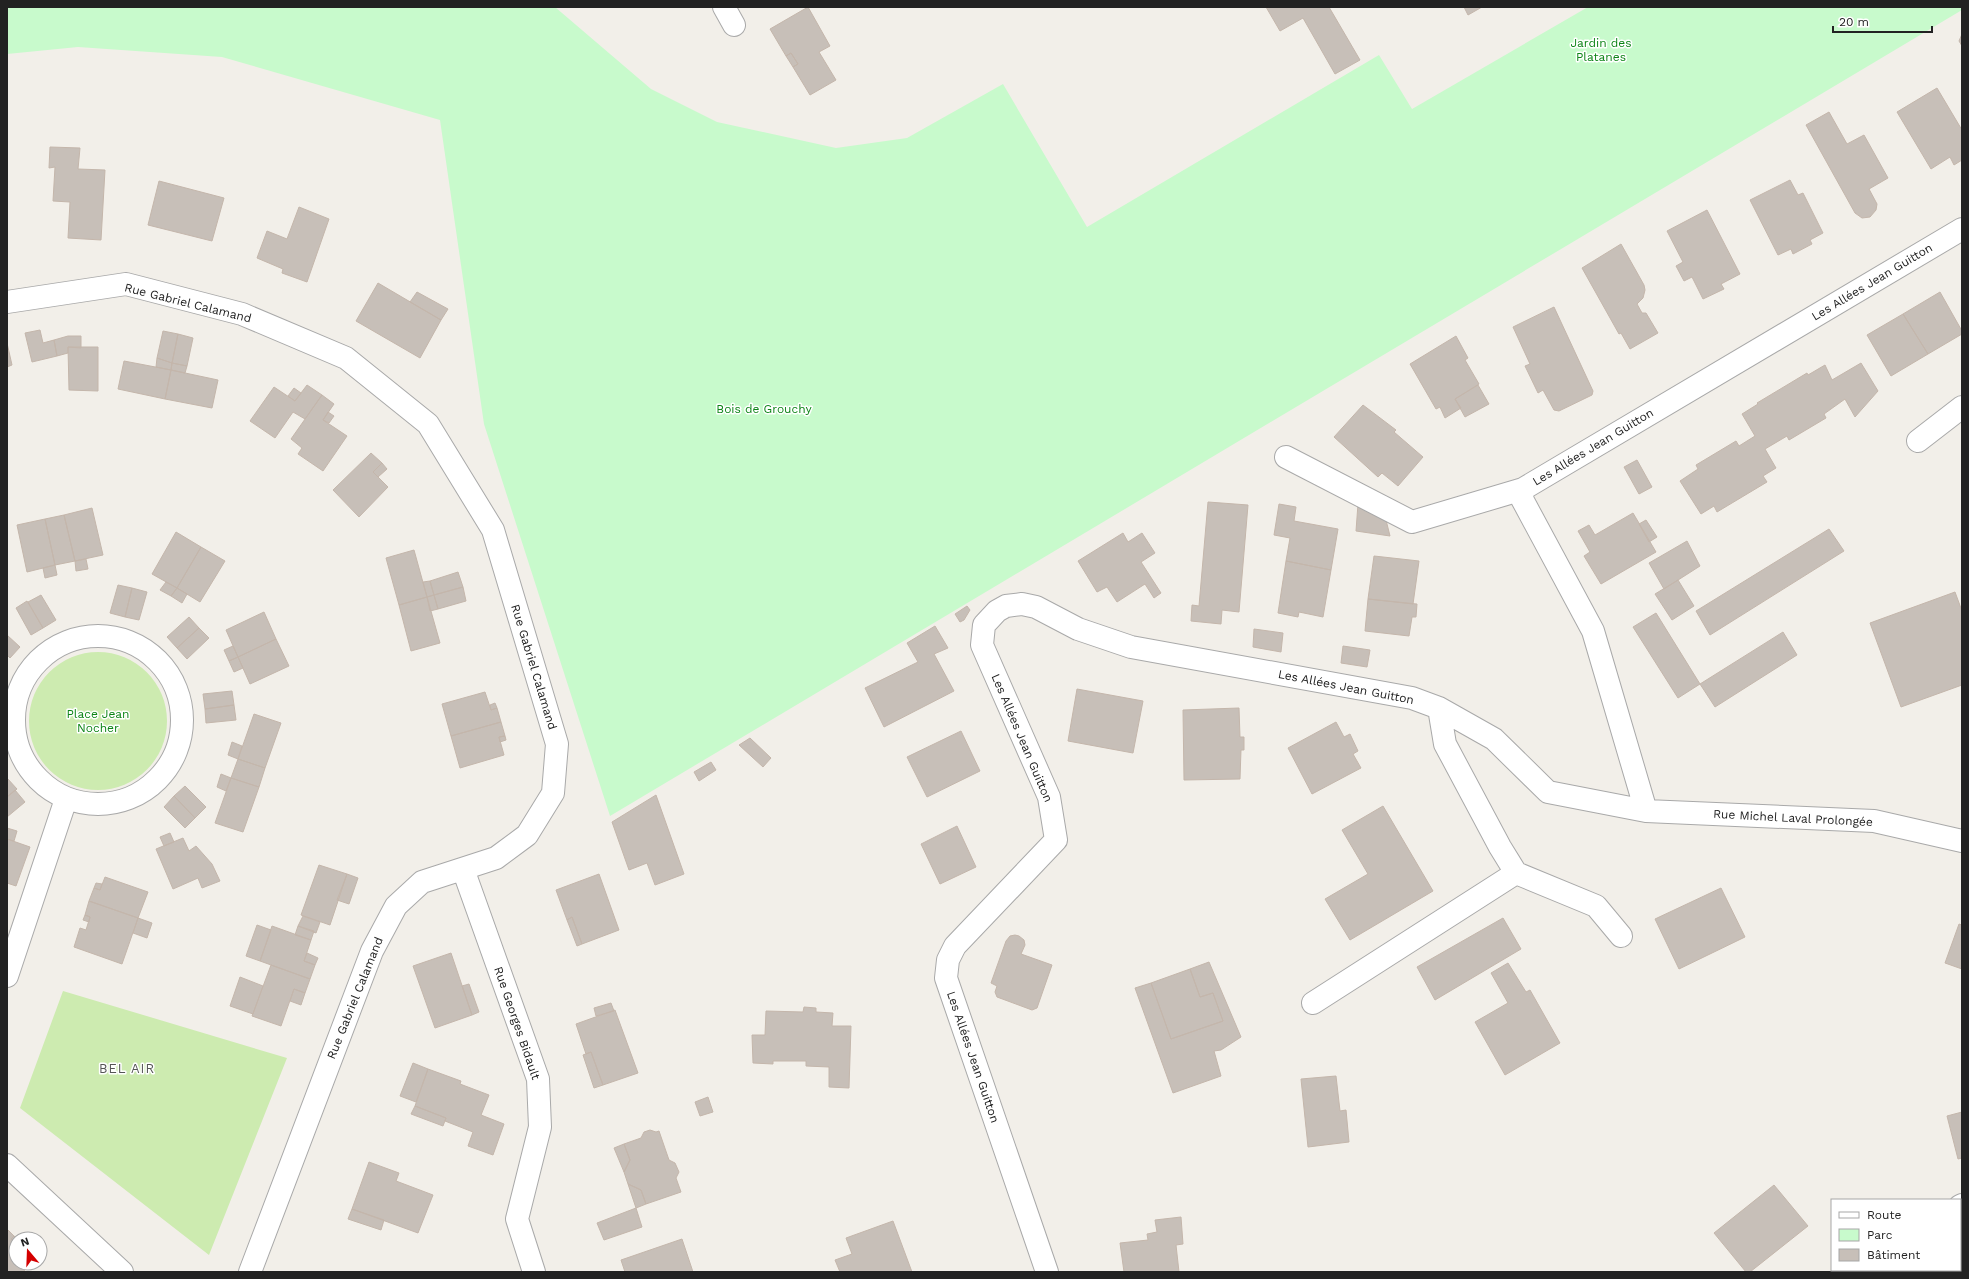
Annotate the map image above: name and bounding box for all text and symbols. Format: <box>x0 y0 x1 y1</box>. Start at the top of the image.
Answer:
scale bar <box>1833 8 1932 34</box>
text: 20 m <box>1839 15 1869 29</box>
park label: Jardin des Platanes <box>1570 36 1632 64</box>
street label: Les Allées Jean Guitton <box>1809 240 1935 324</box>
street label: Rue Gabriel Calamand <box>123 280 253 326</box>
park label: Bois de Grouchy <box>716 402 812 416</box>
street label: Les Allées Jean Guitton <box>1530 405 1656 489</box>
street label: Rue Gabriel Calamand <box>508 603 560 731</box>
street label: Les Allées Jean Guitton <box>1277 667 1415 707</box>
street label: Les Allées Jean Guitton <box>989 672 1055 804</box>
park label: Place Jean Nocher <box>66 707 130 735</box>
street label: Rue Michel Laval Prolongée <box>1713 807 1873 829</box>
street label: Rue Gabriel Calamand <box>324 935 386 1061</box>
street label: Rue Georges Bidault <box>491 965 543 1081</box>
street label: Les Allées Jean Guitton <box>944 989 1002 1125</box>
district label: BEL AIR <box>99 1061 155 1076</box>
legend <box>1831 1199 1961 1271</box>
text: Route <box>1867 1208 1901 1222</box>
text: Parc <box>1867 1228 1893 1242</box>
north arrow <box>8 1231 48 1271</box>
text: N <box>19 1235 31 1249</box>
text: Bâtiment <box>1867 1248 1920 1262</box>

